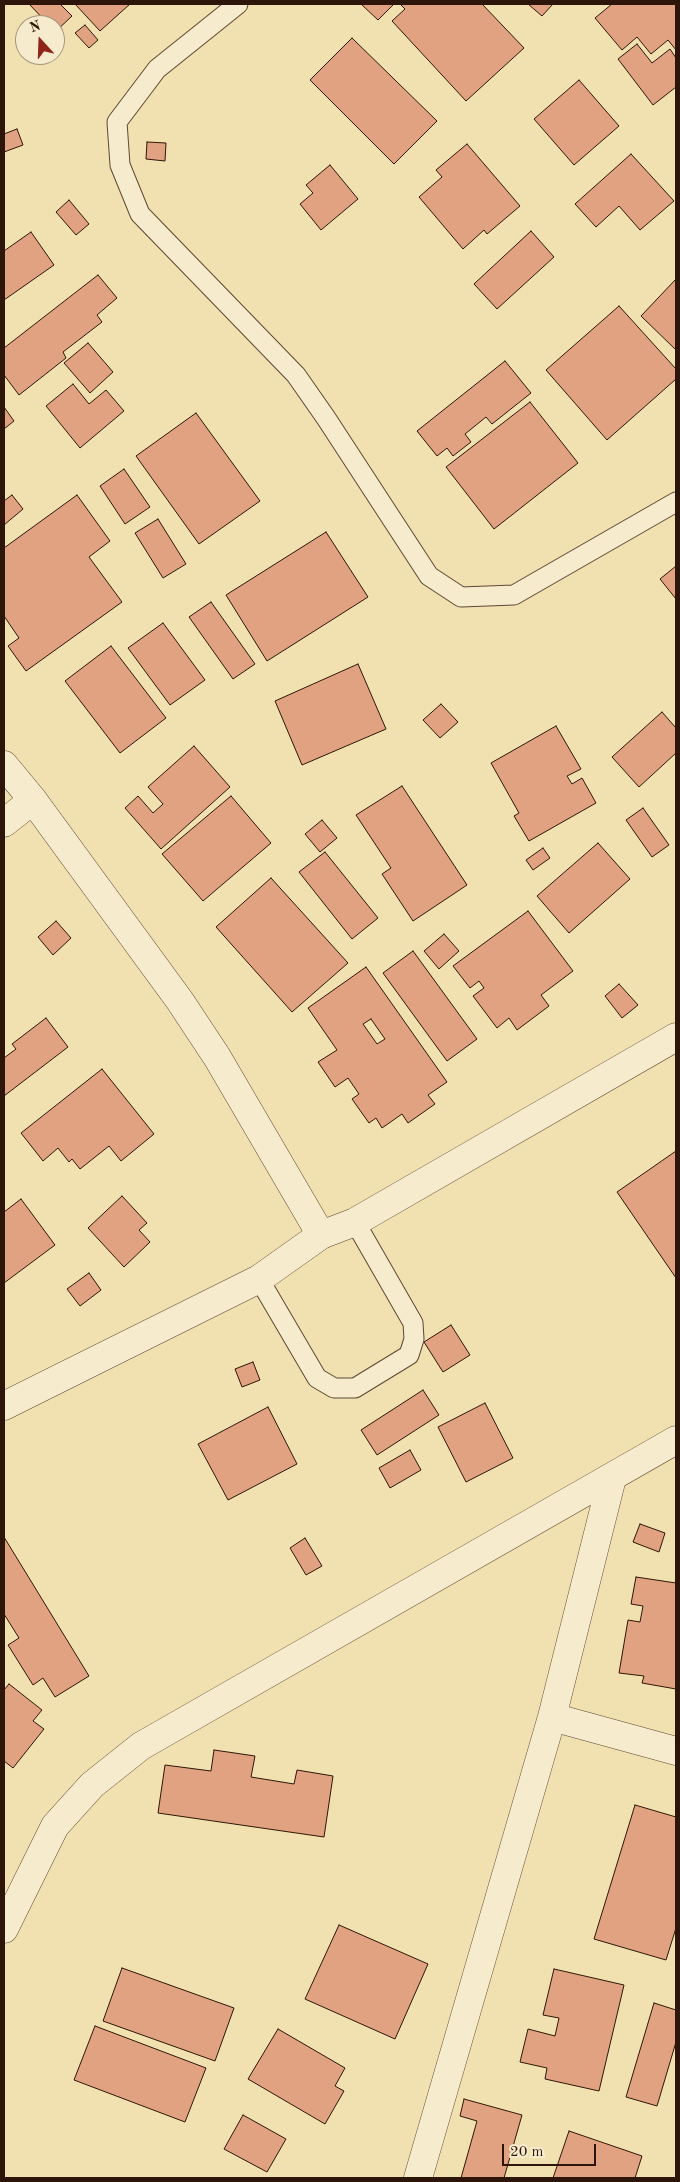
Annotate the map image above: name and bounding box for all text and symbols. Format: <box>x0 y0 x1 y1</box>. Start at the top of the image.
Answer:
north arrow <box>15 15 65 65</box>
text: N <box>28 18 43 35</box>
scale bar <box>505 2134 599 2166</box>
text: 20 m <box>510 2145 544 2160</box>

